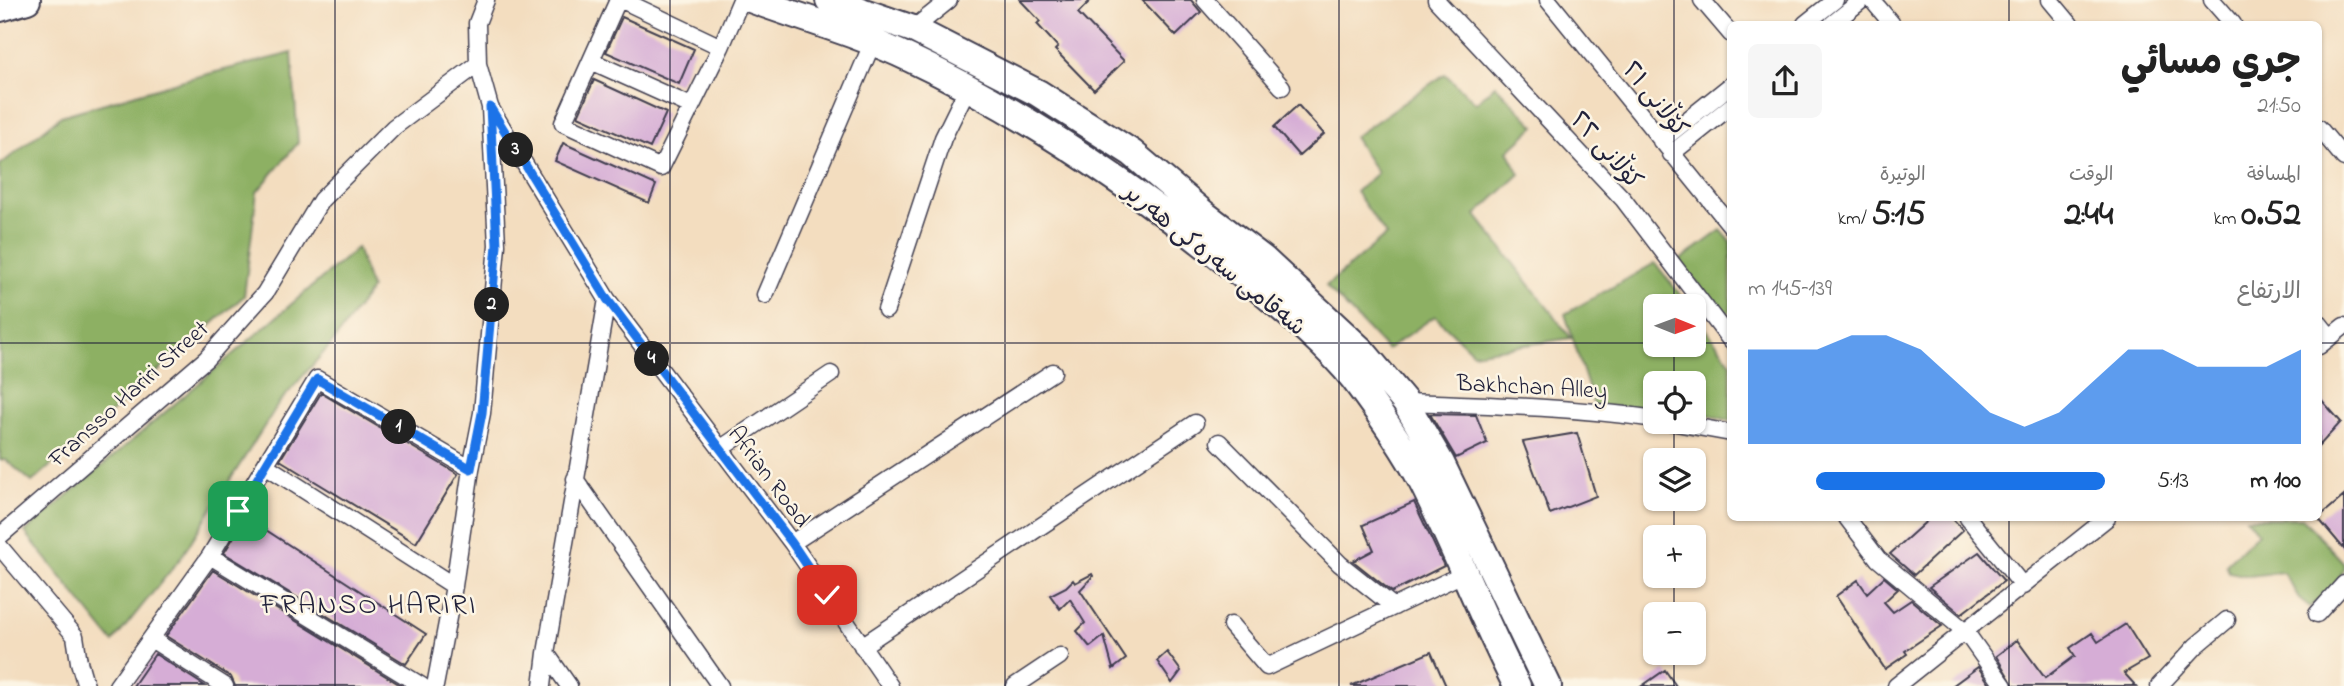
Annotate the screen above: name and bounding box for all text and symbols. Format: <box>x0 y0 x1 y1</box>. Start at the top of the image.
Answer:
text: جري مسائي <box>2121 36 2301 92</box>
button: share <box>1748 44 1822 118</box>
street label: کۆڵانی ٢١ <box>1613 53 1698 146</box>
text: 21:50 <box>2257 90 2301 123</box>
street label: کۆڵانی ٢٢ <box>1561 103 1652 198</box>
pin: 3 <box>498 132 534 168</box>
text: 3 <box>512 136 519 163</box>
text: الوتيرة <box>1880 162 1926 189</box>
text: الوقت <box>2069 162 2113 189</box>
text: المسافة <box>2247 162 2301 189</box>
street label: شەقامی سەرەکی هەریر <box>1113 175 1313 346</box>
text: 5:15 <box>1872 190 1926 241</box>
text: 2:44 <box>2064 190 2113 241</box>
text: 0.52 <box>2241 190 2301 241</box>
text: /km <box>1838 206 1872 233</box>
text: km <box>2213 206 2241 233</box>
text: 139–145 m <box>1748 273 1832 306</box>
text: الارتفاع <box>2237 276 2301 309</box>
pin: 2 <box>475 288 510 322</box>
text: 2 <box>487 291 496 318</box>
north arrow <box>1643 294 1706 357</box>
map controls <box>1643 294 1706 665</box>
street label: Fransso Hariri Street <box>41 313 218 477</box>
pin: 4 <box>634 342 670 376</box>
text: 4 <box>648 345 655 372</box>
street label: Bakhchan Alley <box>1455 367 1608 411</box>
button: locate <box>1643 371 1706 434</box>
pin: 1 <box>382 410 416 444</box>
text: 1 <box>395 413 402 440</box>
street label: Afrian Road <box>718 419 818 536</box>
button: layers <box>1643 448 1706 511</box>
text: 5:13 <box>2157 465 2189 498</box>
text: 100 m <box>2250 465 2301 498</box>
pin <box>208 481 268 541</box>
icon: arrive <box>219 492 257 530</box>
button: + <box>1643 525 1706 588</box>
pin <box>797 565 857 625</box>
icon: check <box>808 576 846 614</box>
district label: FRANSO HARIRI <box>260 586 477 627</box>
button: − <box>1643 602 1706 665</box>

